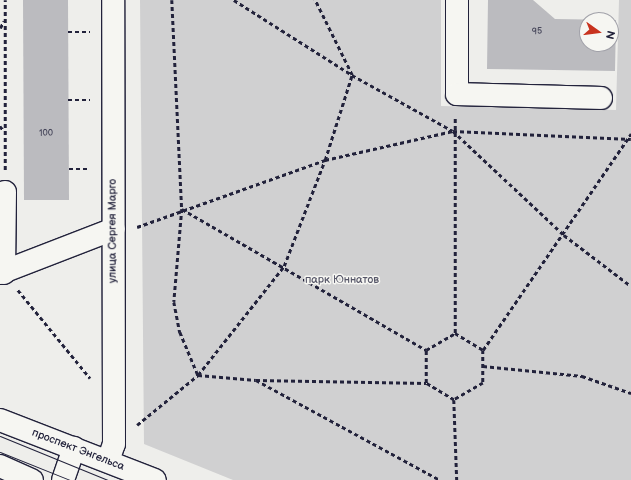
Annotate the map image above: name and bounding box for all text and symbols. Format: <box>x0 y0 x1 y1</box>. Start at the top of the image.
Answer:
north arrow <box>579 12 619 52</box>
house number: 95 <box>532 27 542 37</box>
text: N <box>603 29 617 40</box>
house number: 100 <box>39 129 53 139</box>
street label: улица Сергея Марго <box>106 179 120 283</box>
park label: парк Юннатов <box>305 273 379 287</box>
street label: проспект Энгельса <box>30 426 126 474</box>

